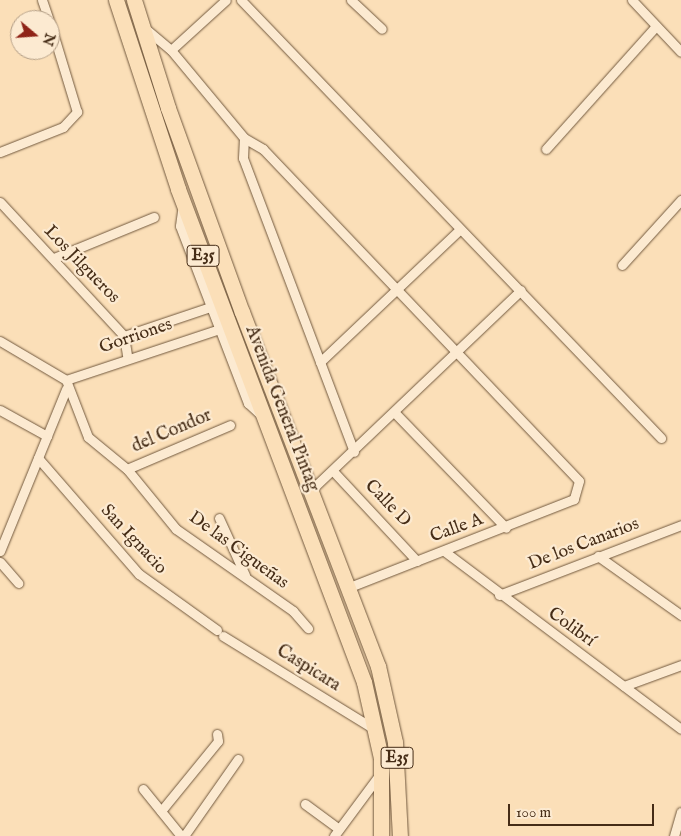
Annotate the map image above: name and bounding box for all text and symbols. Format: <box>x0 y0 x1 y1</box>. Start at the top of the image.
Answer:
north arrow <box>10 10 60 60</box>
text: N <box>38 31 59 48</box>
street label: Los Jilgueros <box>39 222 123 308</box>
road number: E35 <box>186 242 220 270</box>
street label: Gorriones <box>97 314 175 360</box>
street label: Avenida General Pintag <box>239 323 323 495</box>
street label: del Condor <box>129 406 215 458</box>
street label: Calle D <box>359 476 415 532</box>
street label: San Ignacio <box>95 501 171 579</box>
street label: De las Cigueñas <box>184 508 292 594</box>
street label: Calle A <box>428 509 486 549</box>
street label: De los Canarios <box>526 514 642 576</box>
street label: Colibrí <box>543 604 599 652</box>
street label: Caspicara <box>272 641 344 697</box>
road number: E35 <box>380 744 414 771</box>
scale bar <box>511 794 657 826</box>
text: 100 m <box>516 803 551 822</box>

